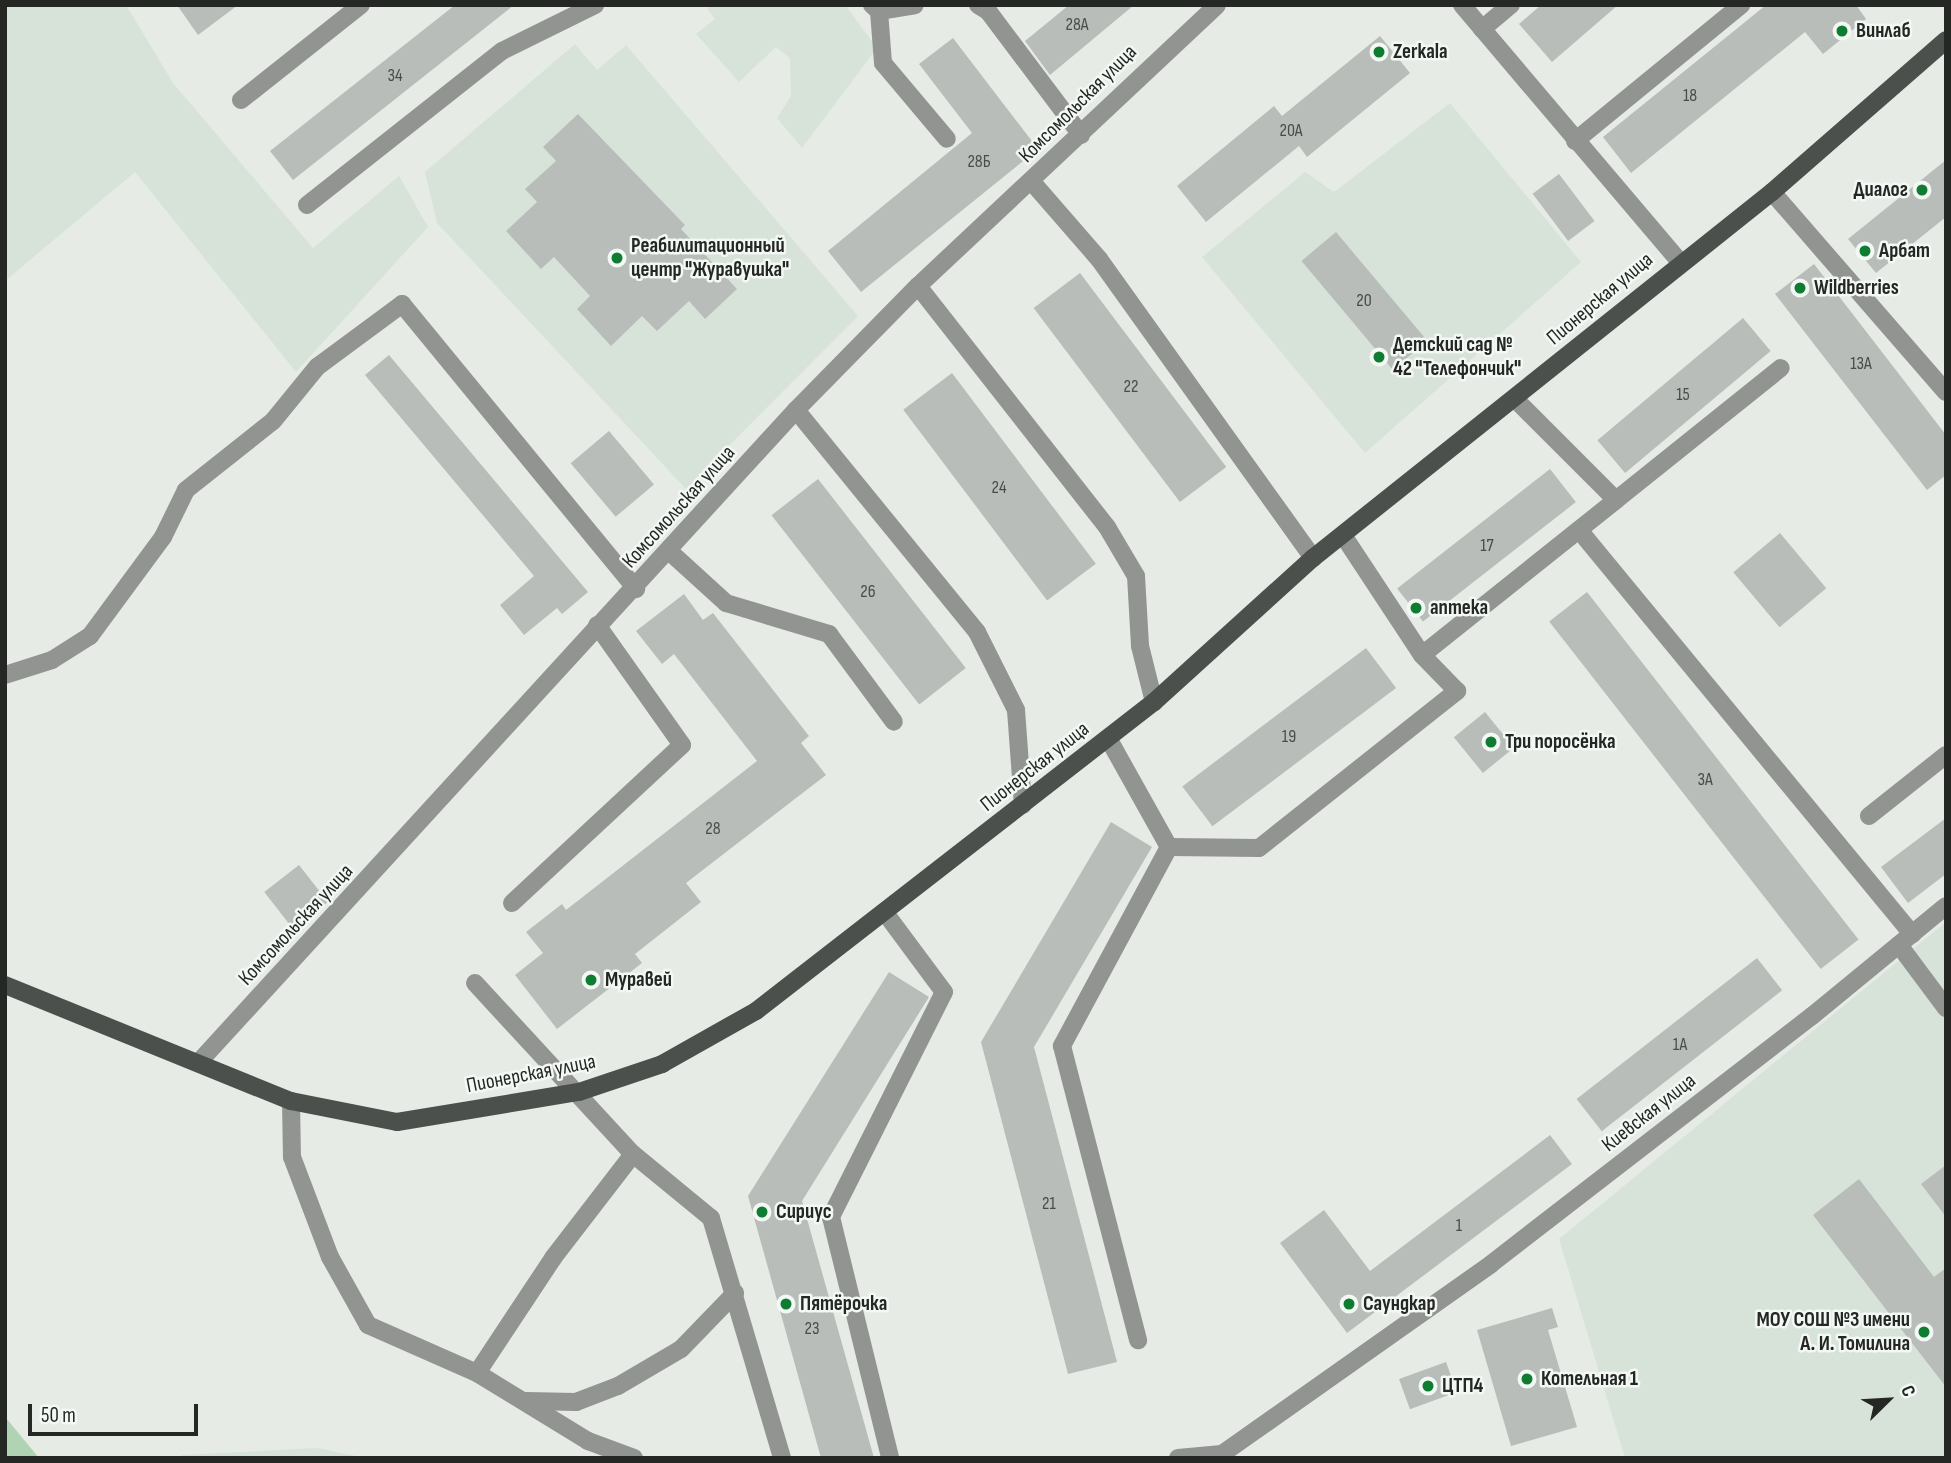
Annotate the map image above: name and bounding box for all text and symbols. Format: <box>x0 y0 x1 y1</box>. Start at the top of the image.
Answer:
house number: 28А <box>1065 14 1089 36</box>
place label: Винлаб <box>1856 18 1911 44</box>
marker: Винлаб <box>1834 23 1850 39</box>
place label: Zerkala <box>1393 39 1448 65</box>
street label: Комсомольская улица <box>1014 40 1142 168</box>
marker: Zerkala <box>1371 44 1387 60</box>
house number: 34 <box>387 65 403 87</box>
house number: 18 <box>1683 85 1697 107</box>
house number: 20А <box>1279 120 1303 142</box>
house number: 28Б <box>967 151 991 173</box>
place label: Диалог <box>1854 177 1908 203</box>
marker: Диалог <box>1914 182 1930 198</box>
place label: Реабилитационный центр "Журавушка" <box>631 233 789 283</box>
place label: Арбат <box>1879 238 1930 264</box>
marker: Арбат <box>1857 243 1873 259</box>
street label: Пионерская улица <box>1542 247 1658 351</box>
marker: Реабилитационный центр "Журавушка" <box>609 250 625 266</box>
place label: Wildberries <box>1814 275 1899 301</box>
marker: Wildberries <box>1792 280 1808 296</box>
house number: 20 <box>1356 290 1372 312</box>
place label: Детский сад № 42 "Телефончик" <box>1393 332 1521 382</box>
marker: Детский сад № 42 "Телефончик" <box>1371 349 1387 365</box>
house number: 13А <box>1850 353 1872 375</box>
house number: 22 <box>1124 376 1138 398</box>
house number: 15 <box>1676 384 1690 406</box>
street label: Комсомольская улица <box>617 440 741 574</box>
house number: 24 <box>992 477 1006 499</box>
house number: 17 <box>1480 535 1494 557</box>
house number: 26 <box>860 581 876 603</box>
place label: аптека <box>1430 595 1488 621</box>
marker: аптека <box>1408 600 1424 616</box>
street label: Пионерская улица <box>976 717 1094 817</box>
house number: 19 <box>1282 726 1296 748</box>
place label: Три поросёнка <box>1505 729 1616 755</box>
marker: Три поросёнка <box>1483 734 1499 750</box>
house number: 3А <box>1697 769 1713 791</box>
house number: 28 <box>705 818 721 840</box>
street label: Комсомольская улица <box>233 859 359 991</box>
place label: Муравей <box>605 967 672 993</box>
marker: Муравей <box>583 972 599 988</box>
house number: 1А <box>1673 1034 1687 1056</box>
street label: Пионерская улица <box>464 1049 598 1099</box>
street label: Киевская улица <box>1597 1069 1701 1157</box>
house number: 21 <box>1042 1193 1056 1215</box>
place label: Сириус <box>776 1199 832 1225</box>
marker: Сириус <box>754 1204 770 1220</box>
house number: 1 <box>1456 1215 1462 1237</box>
place label: Пятёрочка <box>800 1291 887 1317</box>
place label: Саундкар <box>1363 1291 1435 1317</box>
marker: Пятёрочка <box>778 1296 794 1312</box>
marker: Саундкар <box>1341 1296 1357 1312</box>
place label: МОУ СОШ №3 имени А. И. Томилина <box>1756 1307 1910 1357</box>
house number: 23 <box>805 1318 819 1340</box>
marker: МОУ СОШ №3 имени А. И. Томилина <box>1916 1324 1932 1340</box>
north arrow <box>1853 1365 1923 1435</box>
place label: Котельная 1 <box>1541 1366 1638 1392</box>
marker: Котельная 1 <box>1519 1371 1535 1387</box>
place label: ЦТП4 <box>1442 1373 1483 1399</box>
marker: ЦТП4 <box>1420 1378 1436 1394</box>
text: С <box>1895 1382 1920 1400</box>
scale bar <box>32 1390 201 1434</box>
text: 50 m <box>41 1403 76 1428</box>

